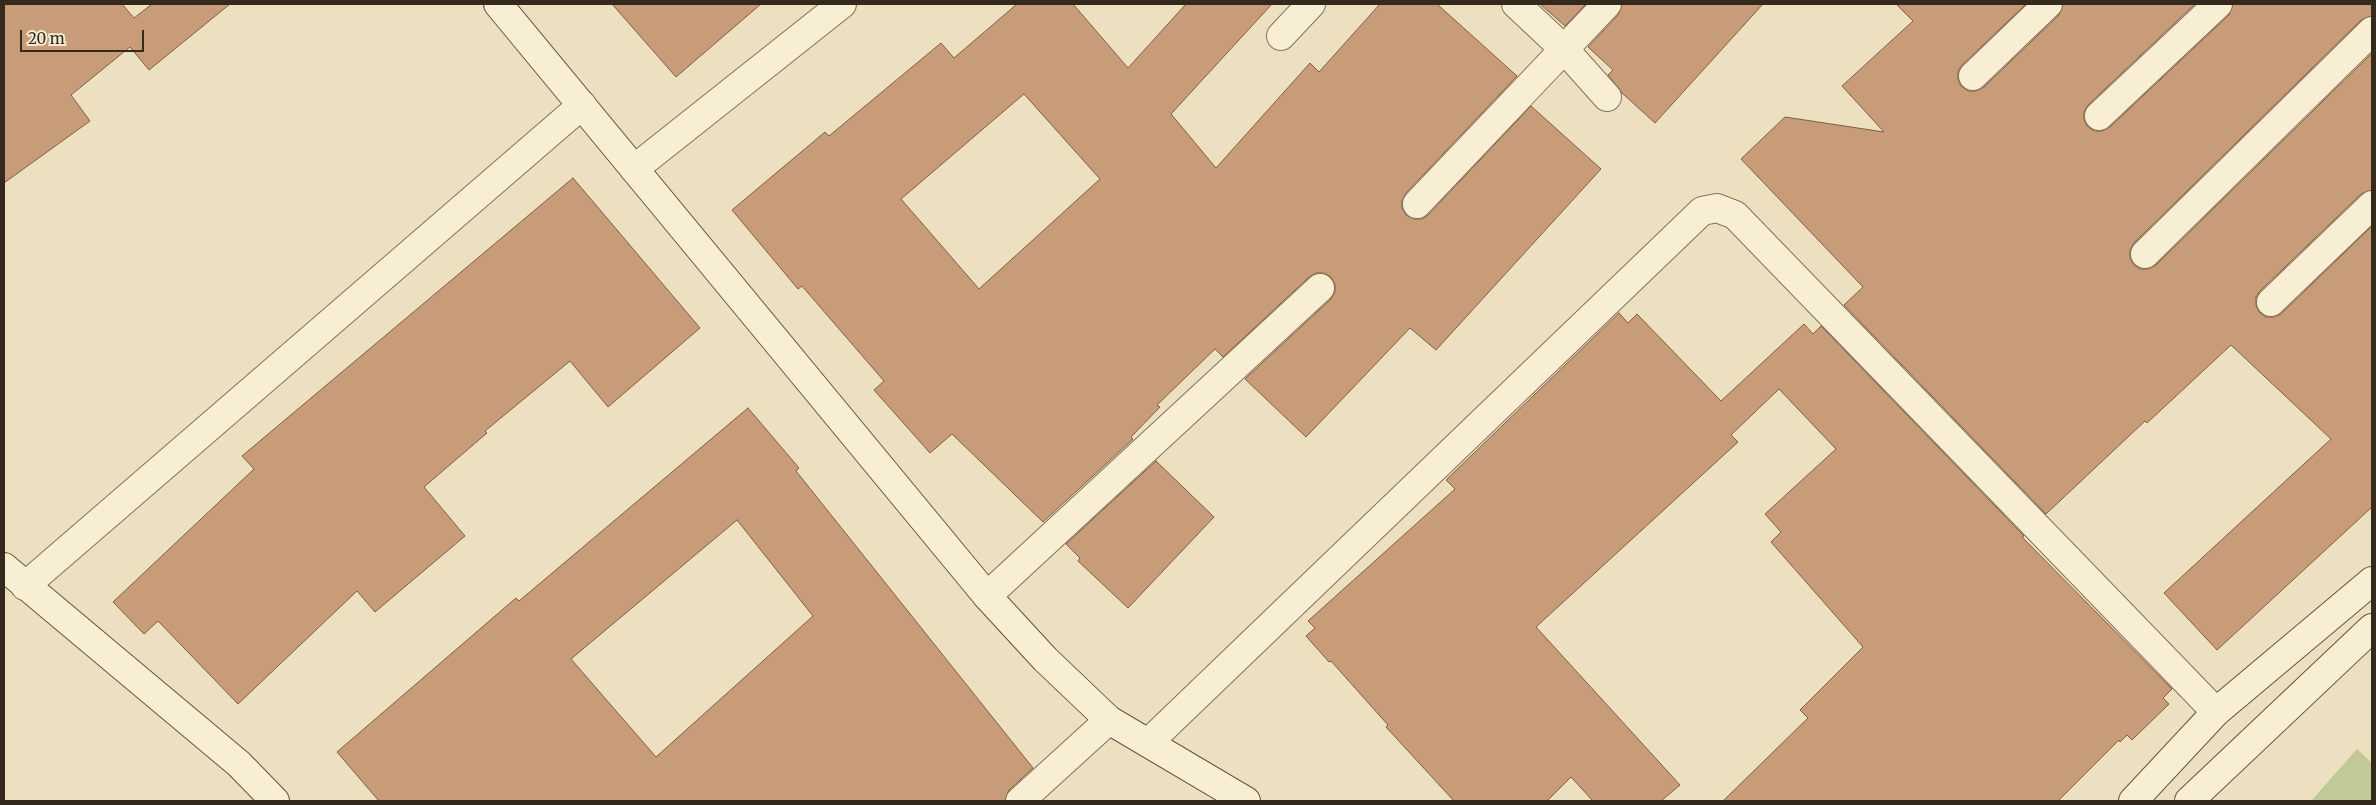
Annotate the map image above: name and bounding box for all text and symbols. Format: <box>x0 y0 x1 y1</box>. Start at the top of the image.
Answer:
scale bar <box>22 20 146 52</box>
text: 20 m <box>28 29 65 48</box>

